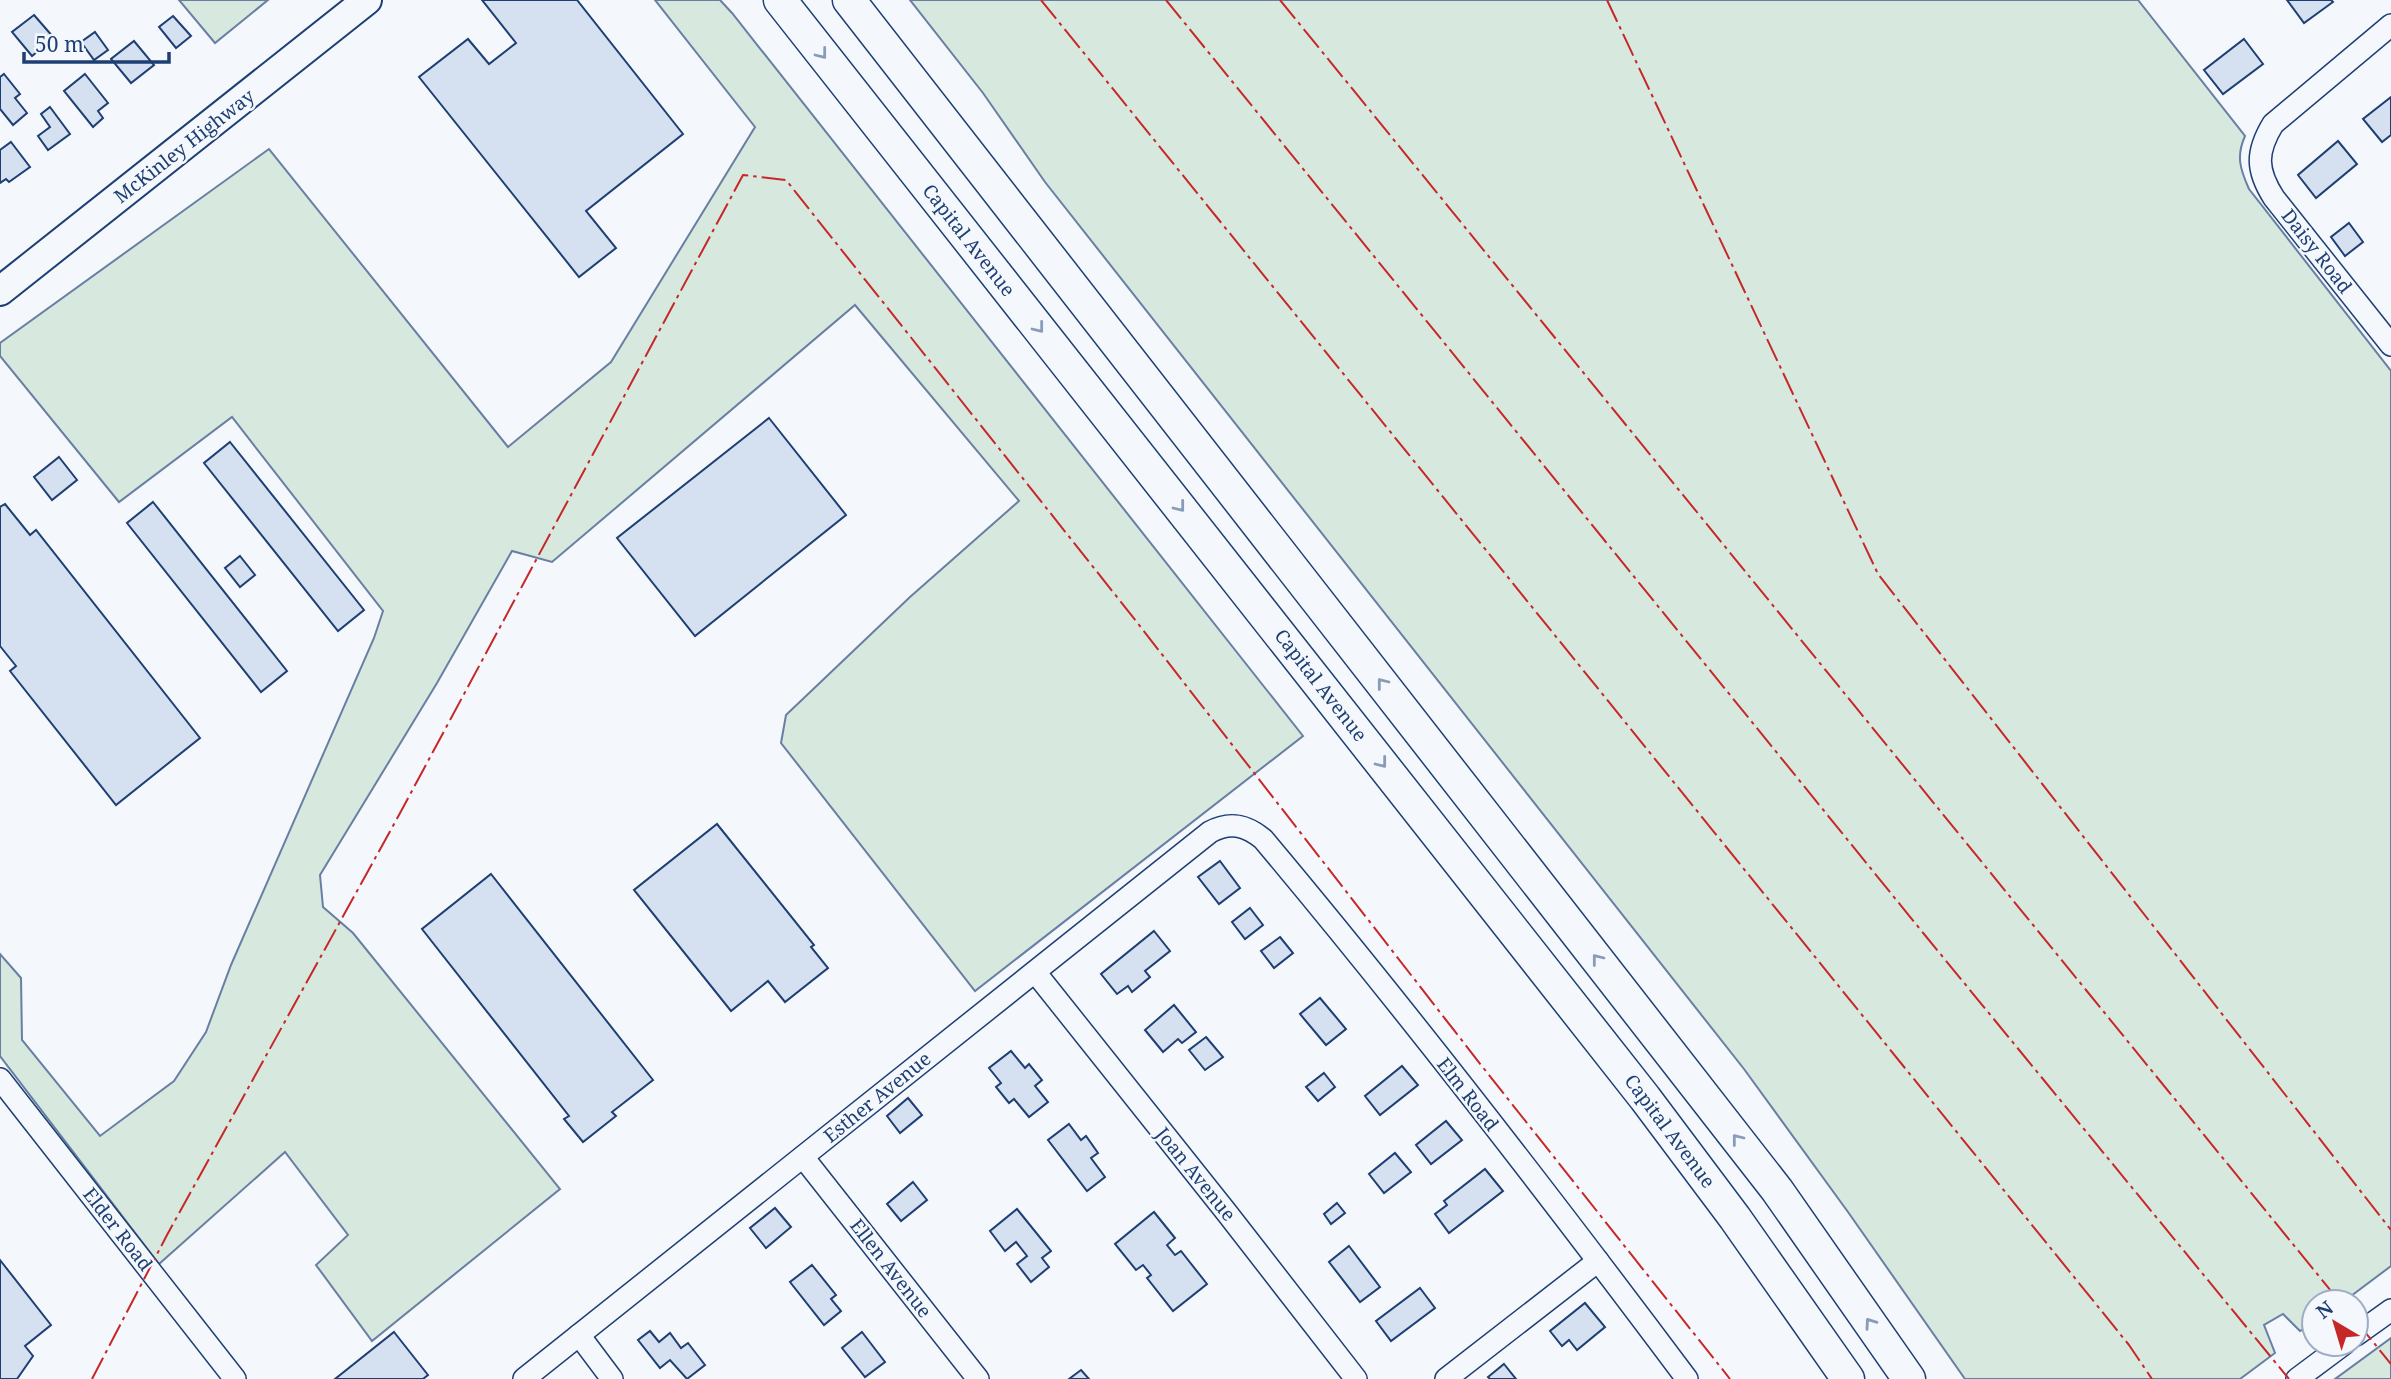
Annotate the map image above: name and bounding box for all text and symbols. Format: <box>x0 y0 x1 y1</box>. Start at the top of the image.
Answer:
scale bar <box>24 21 170 65</box>
text: 50 m <box>35 30 84 58</box>
one-way arrow <box>814 46 827 58</box>
street label: McKinley Highway <box>108 83 260 209</box>
street label: Capital Avenue <box>917 178 1021 302</box>
street label: Daisy Road <box>2276 203 2358 299</box>
one-way arrow <box>1031 321 1044 333</box>
one-way arrow <box>1172 499 1185 512</box>
street label: Capital Avenue <box>1269 623 1373 747</box>
one-way arrow <box>1378 678 1391 691</box>
one-way arrow <box>1373 755 1386 767</box>
one-way arrow <box>1593 954 1606 967</box>
street label: Esther Avenue <box>818 1046 936 1148</box>
street label: Elm Road <box>1431 1052 1505 1136</box>
street label: Capital Avenue <box>1619 1069 1721 1193</box>
street label: Joan Avenue <box>1150 1121 1242 1226</box>
one-way arrow <box>1733 1134 1746 1146</box>
street label: Elder Road <box>77 1182 159 1276</box>
street label: Ellen Avenue <box>844 1213 938 1323</box>
north arrow <box>2300 1288 2370 1358</box>
text: N <box>2311 1295 2338 1324</box>
one-way arrow <box>1866 1318 1878 1331</box>

